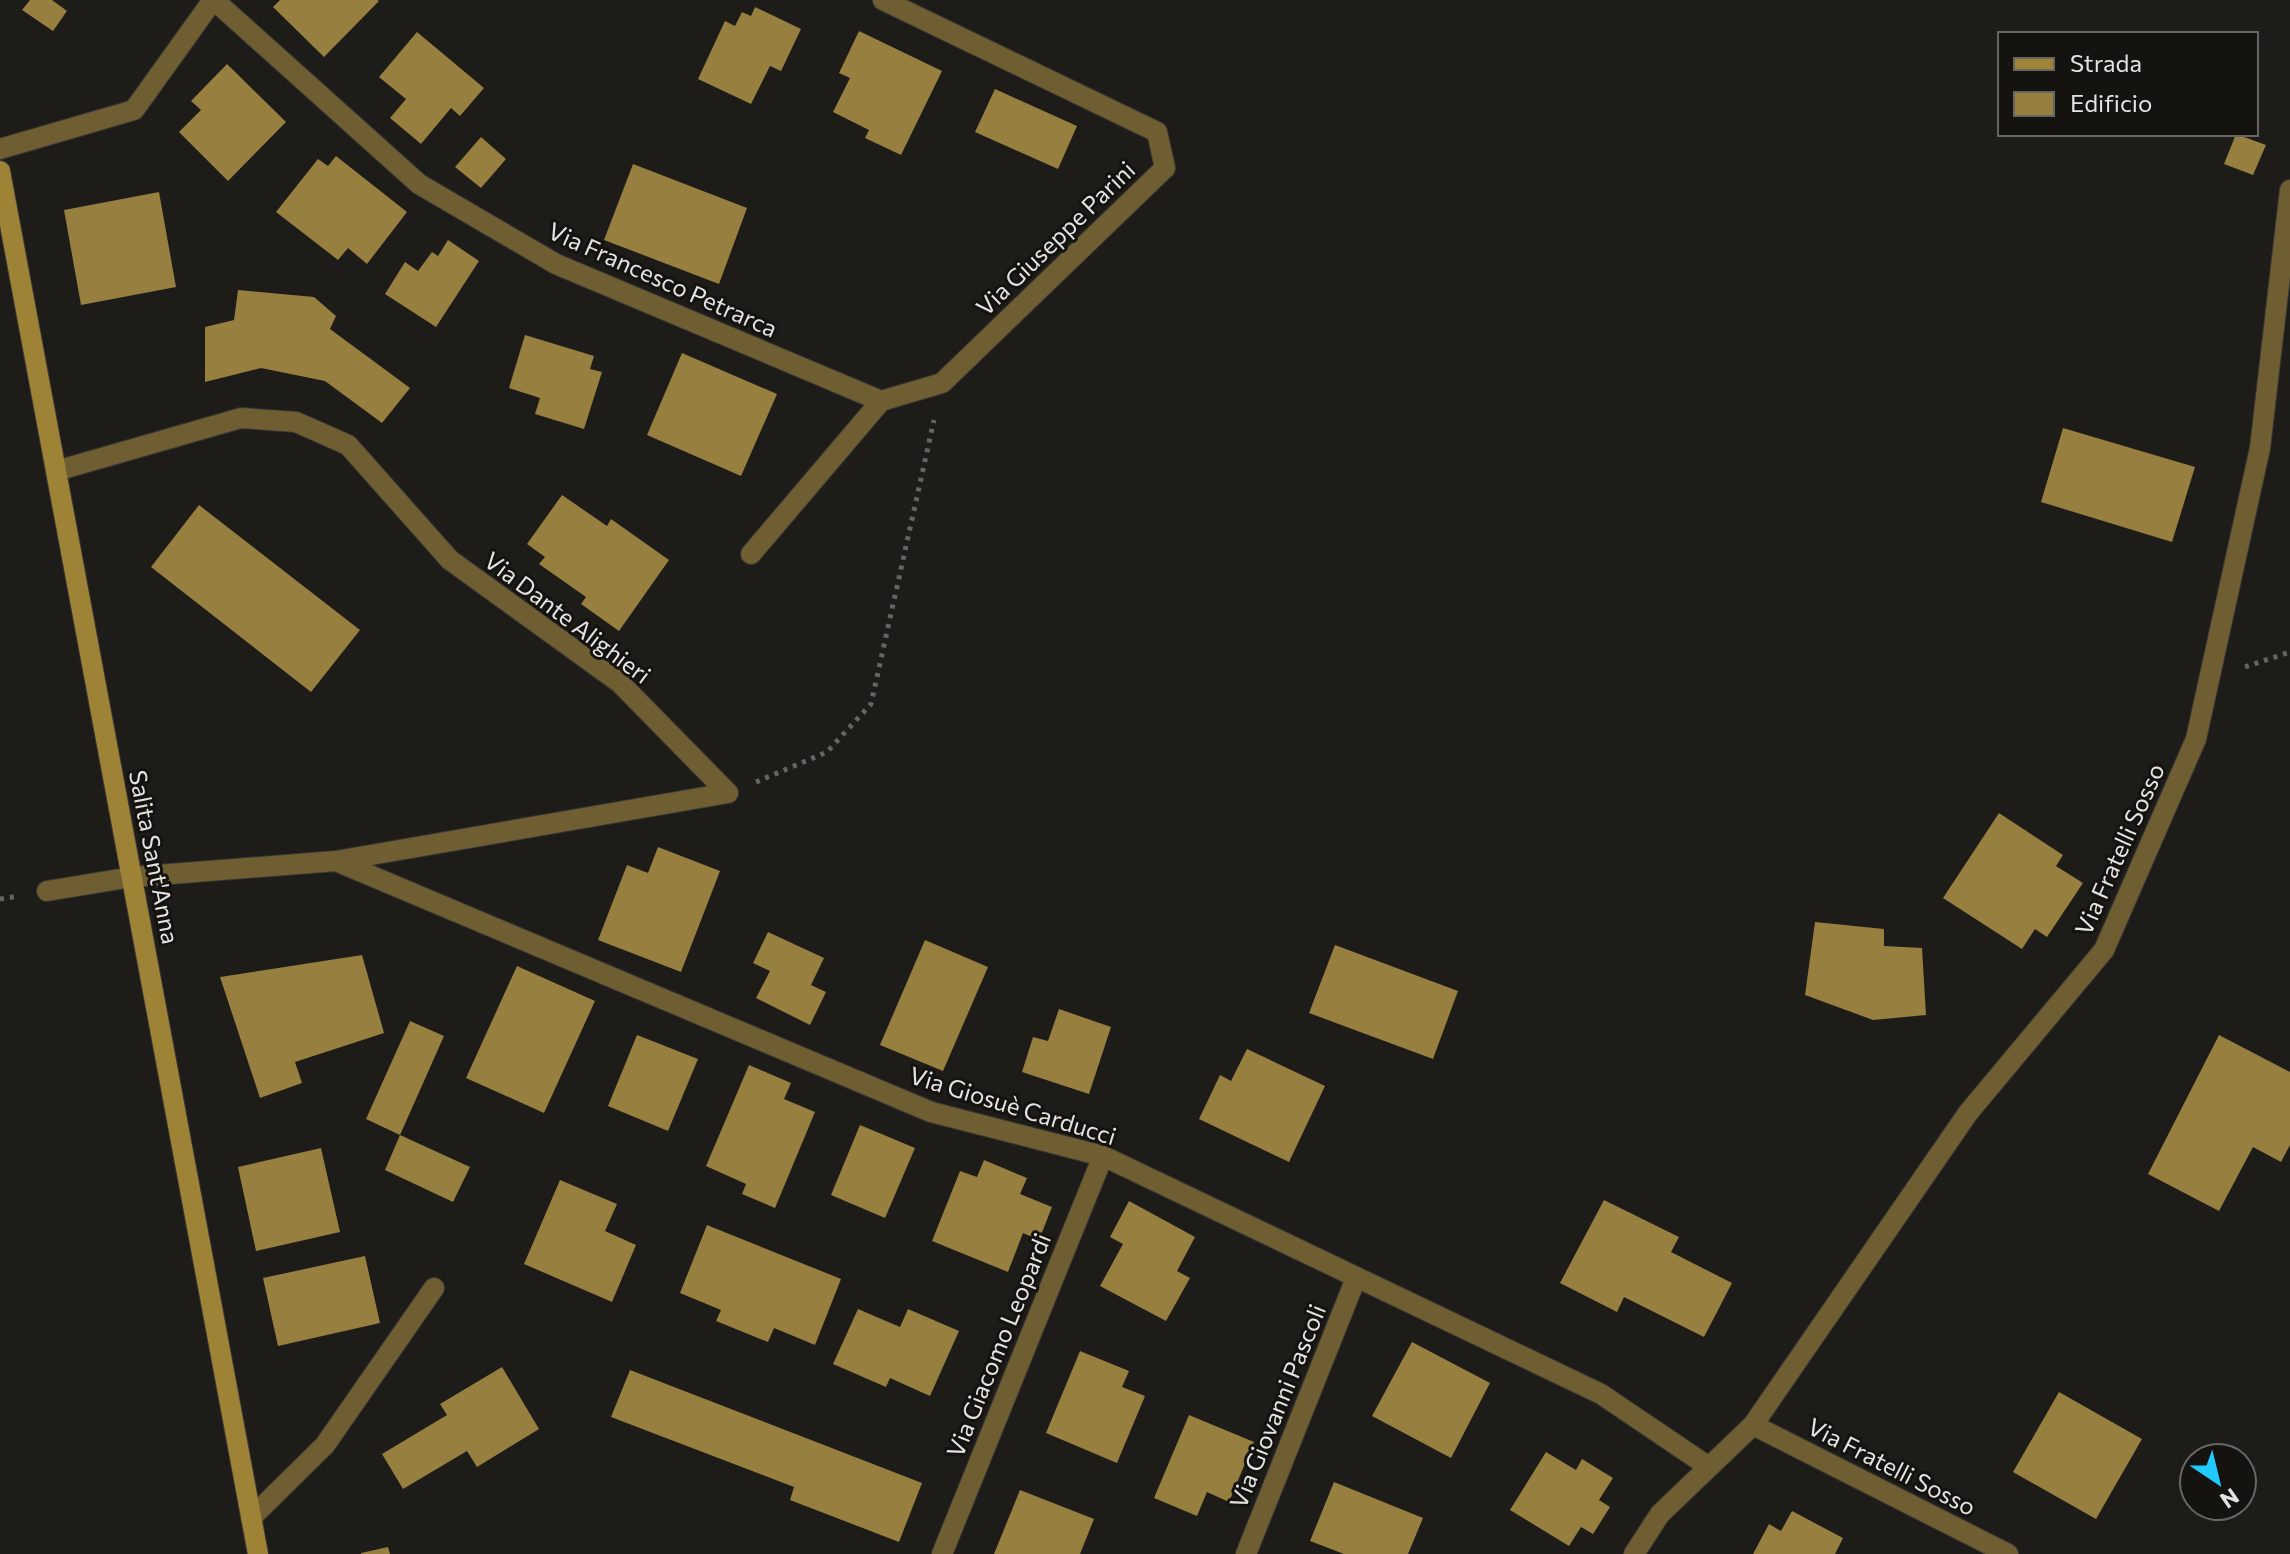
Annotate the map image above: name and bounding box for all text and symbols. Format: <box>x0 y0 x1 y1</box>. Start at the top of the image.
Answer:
legend <box>1998 32 2258 136</box>
text: Strada <box>2070 48 2142 77</box>
text: Edificio <box>2070 88 2152 117</box>
street label: Via Giuseppe Parini <box>970 155 1140 321</box>
street label: Via Francesco Petrarca <box>544 215 782 343</box>
street label: Via Dante Alighieri <box>479 545 657 689</box>
street label: Via Fratelli Sosso <box>2068 759 2170 939</box>
street label: Salita Sant'Anna <box>124 768 186 946</box>
street label: Via Giosuè Carducci <box>906 1060 1120 1150</box>
street label: Via Giacomo Leopardi <box>940 1229 1056 1461</box>
street label: Via Giovanni Pascoli <box>1223 1300 1331 1512</box>
street label: Via Fratelli Sosso <box>1803 1411 1981 1521</box>
north arrow <box>2178 1442 2258 1522</box>
text: N <box>2215 1483 2244 1515</box>

